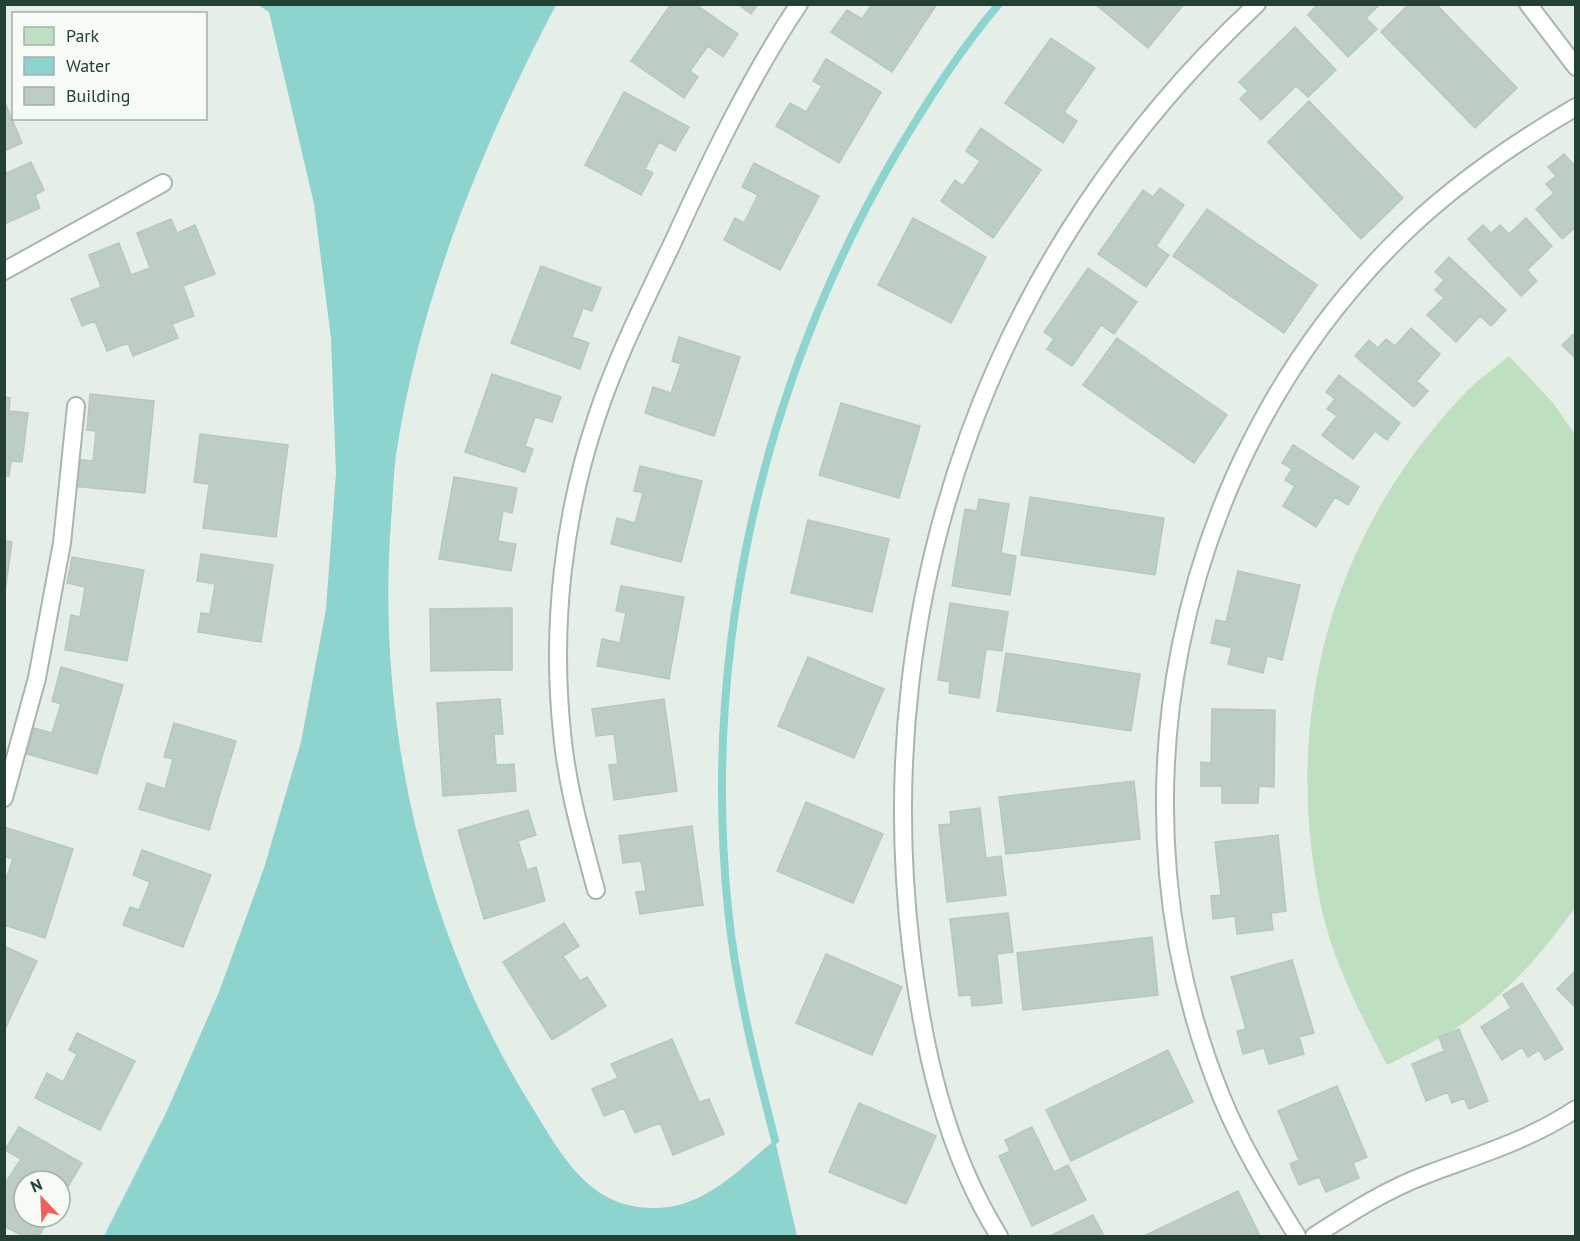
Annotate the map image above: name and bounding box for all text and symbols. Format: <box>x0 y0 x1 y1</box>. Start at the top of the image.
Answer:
legend <box>12 12 207 120</box>
text: Park <box>66 24 99 47</box>
text: Water <box>66 54 110 77</box>
text: Building <box>66 84 130 107</box>
north arrow <box>12 1169 72 1229</box>
text: N <box>27 1174 45 1196</box>

